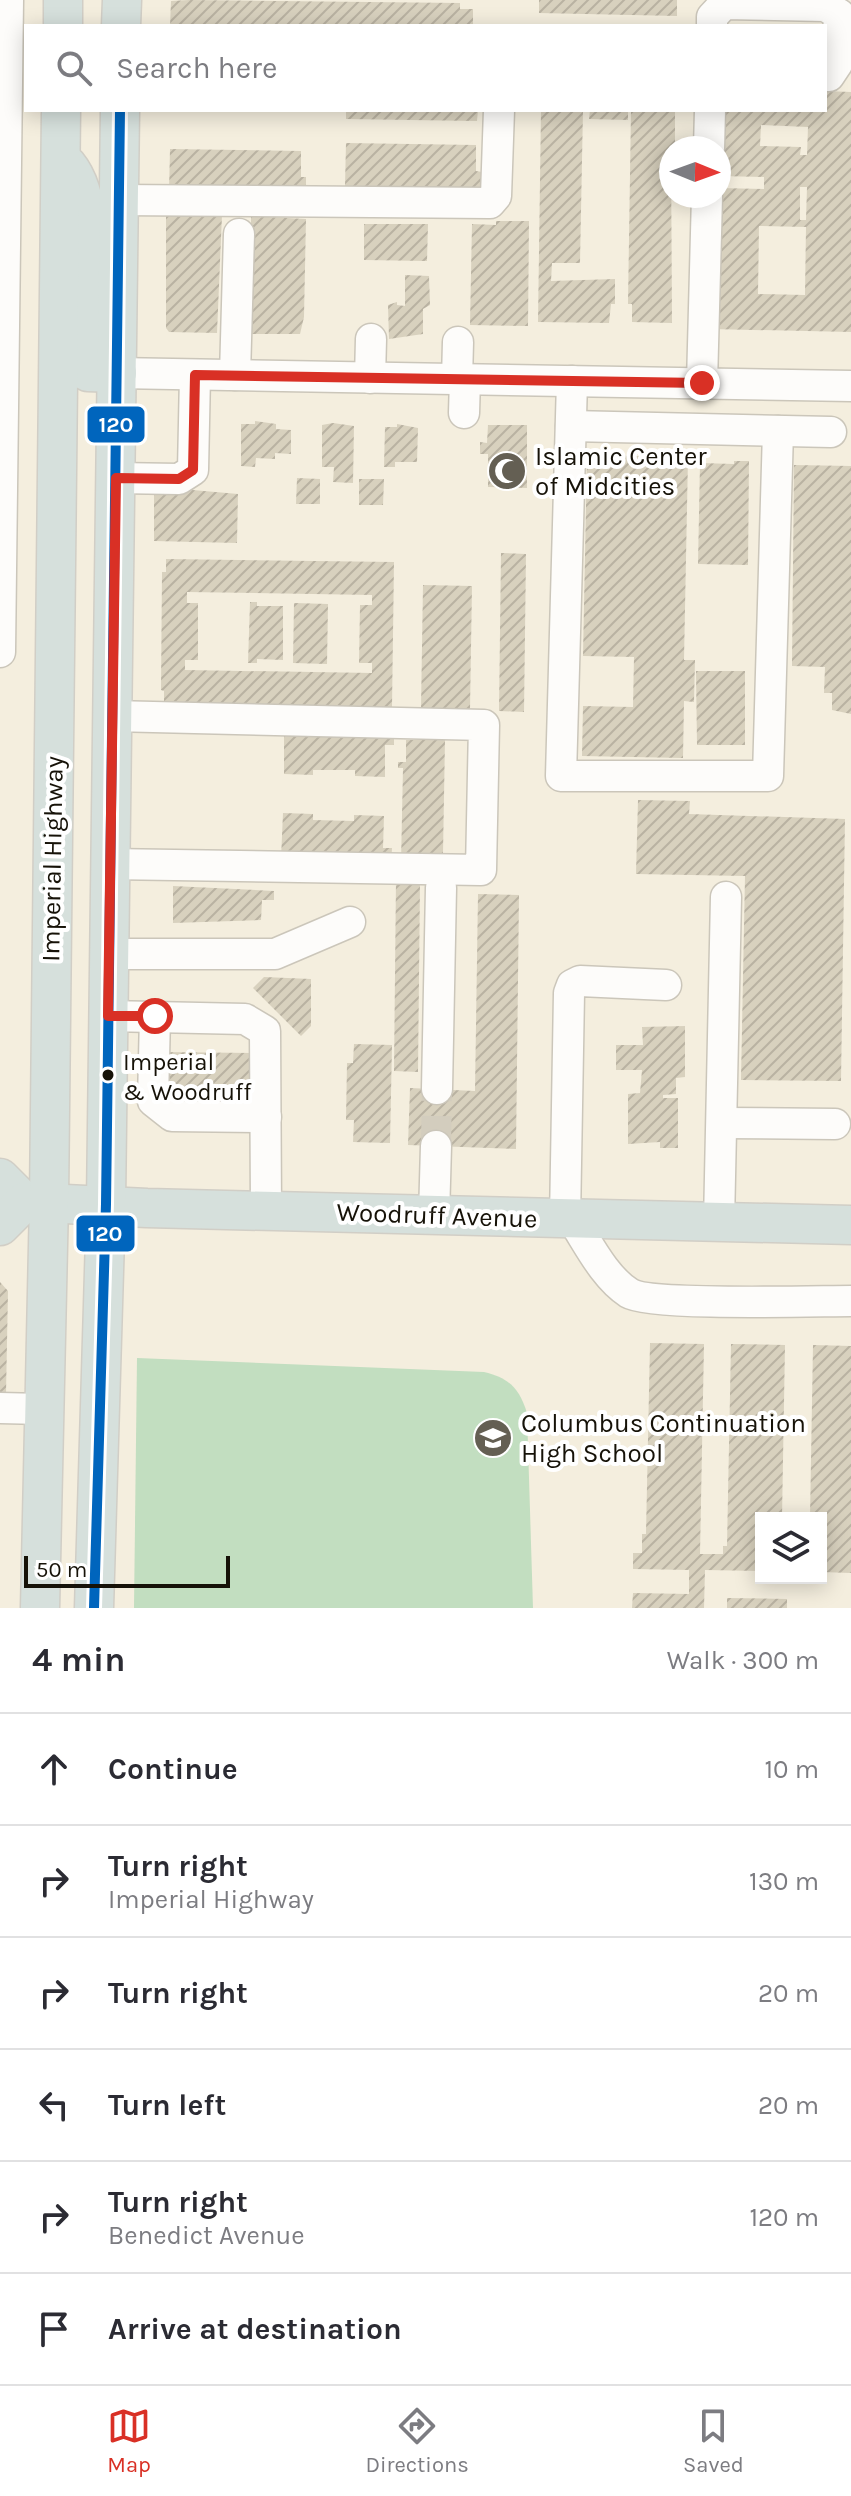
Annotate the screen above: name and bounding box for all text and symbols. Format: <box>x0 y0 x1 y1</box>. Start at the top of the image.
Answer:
search box <box>24 24 827 112</box>
icon: search <box>52 46 96 90</box>
text: Search here <box>116 50 277 86</box>
north arrow <box>659 136 731 208</box>
route end <box>684 365 720 401</box>
line badge: 120 <box>86 405 146 444</box>
text: 120 <box>98 412 134 438</box>
place label: Islamic Center of Midcities <box>535 441 707 502</box>
mosque icon: Islamic Center of Midcities <box>486 450 528 492</box>
street label: Imperial Highway <box>35 756 70 962</box>
route start <box>137 998 173 1034</box>
place label: Imperial & Woodruff <box>123 1048 252 1106</box>
marker: Imperial & Woodruff <box>100 1067 116 1083</box>
street label: Woodruff Avenue <box>336 1197 538 1234</box>
line badge: 120 <box>75 1214 136 1253</box>
text: 120 <box>87 1221 123 1247</box>
place label: Columbus Continuation High School <box>521 1408 806 1469</box>
school or university icon: Columbus Continuation High School <box>472 1417 514 1459</box>
map controls <box>755 1512 827 1584</box>
button: layers <box>755 1512 827 1584</box>
scale bar <box>24 1552 230 1588</box>
text: 50 m <box>36 1557 87 1583</box>
text: 4 min <box>32 1640 125 1680</box>
text: Walk · 300 m <box>667 1645 819 1676</box>
icon: ahead <box>32 1747 76 1791</box>
text: Continue <box>108 1751 238 1787</box>
text: 10 m <box>764 1754 819 1785</box>
text: Turn right <box>108 1848 248 1884</box>
icon: right <box>32 1859 76 1903</box>
text: 130 m <box>749 1866 819 1897</box>
text: Imperial Highway <box>108 1884 314 1915</box>
icon: right <box>32 1971 76 2015</box>
text: Turn right <box>108 1975 248 2011</box>
text: 20 m <box>758 1978 819 2009</box>
icon: left <box>32 2083 76 2127</box>
text: Turn left <box>108 2087 226 2123</box>
text: 20 m <box>758 2090 819 2121</box>
text: Turn right <box>108 2184 248 2220</box>
icon: right <box>32 2195 76 2239</box>
text: 120 m <box>749 2202 819 2233</box>
text: Benedict Avenue <box>108 2220 305 2251</box>
icon: arrive <box>32 2307 76 2351</box>
text: Arrive at destination <box>108 2311 402 2347</box>
tab: Map <box>107 2404 151 2478</box>
tab: Directions <box>365 2404 469 2478</box>
tab: Saved <box>683 2404 744 2478</box>

